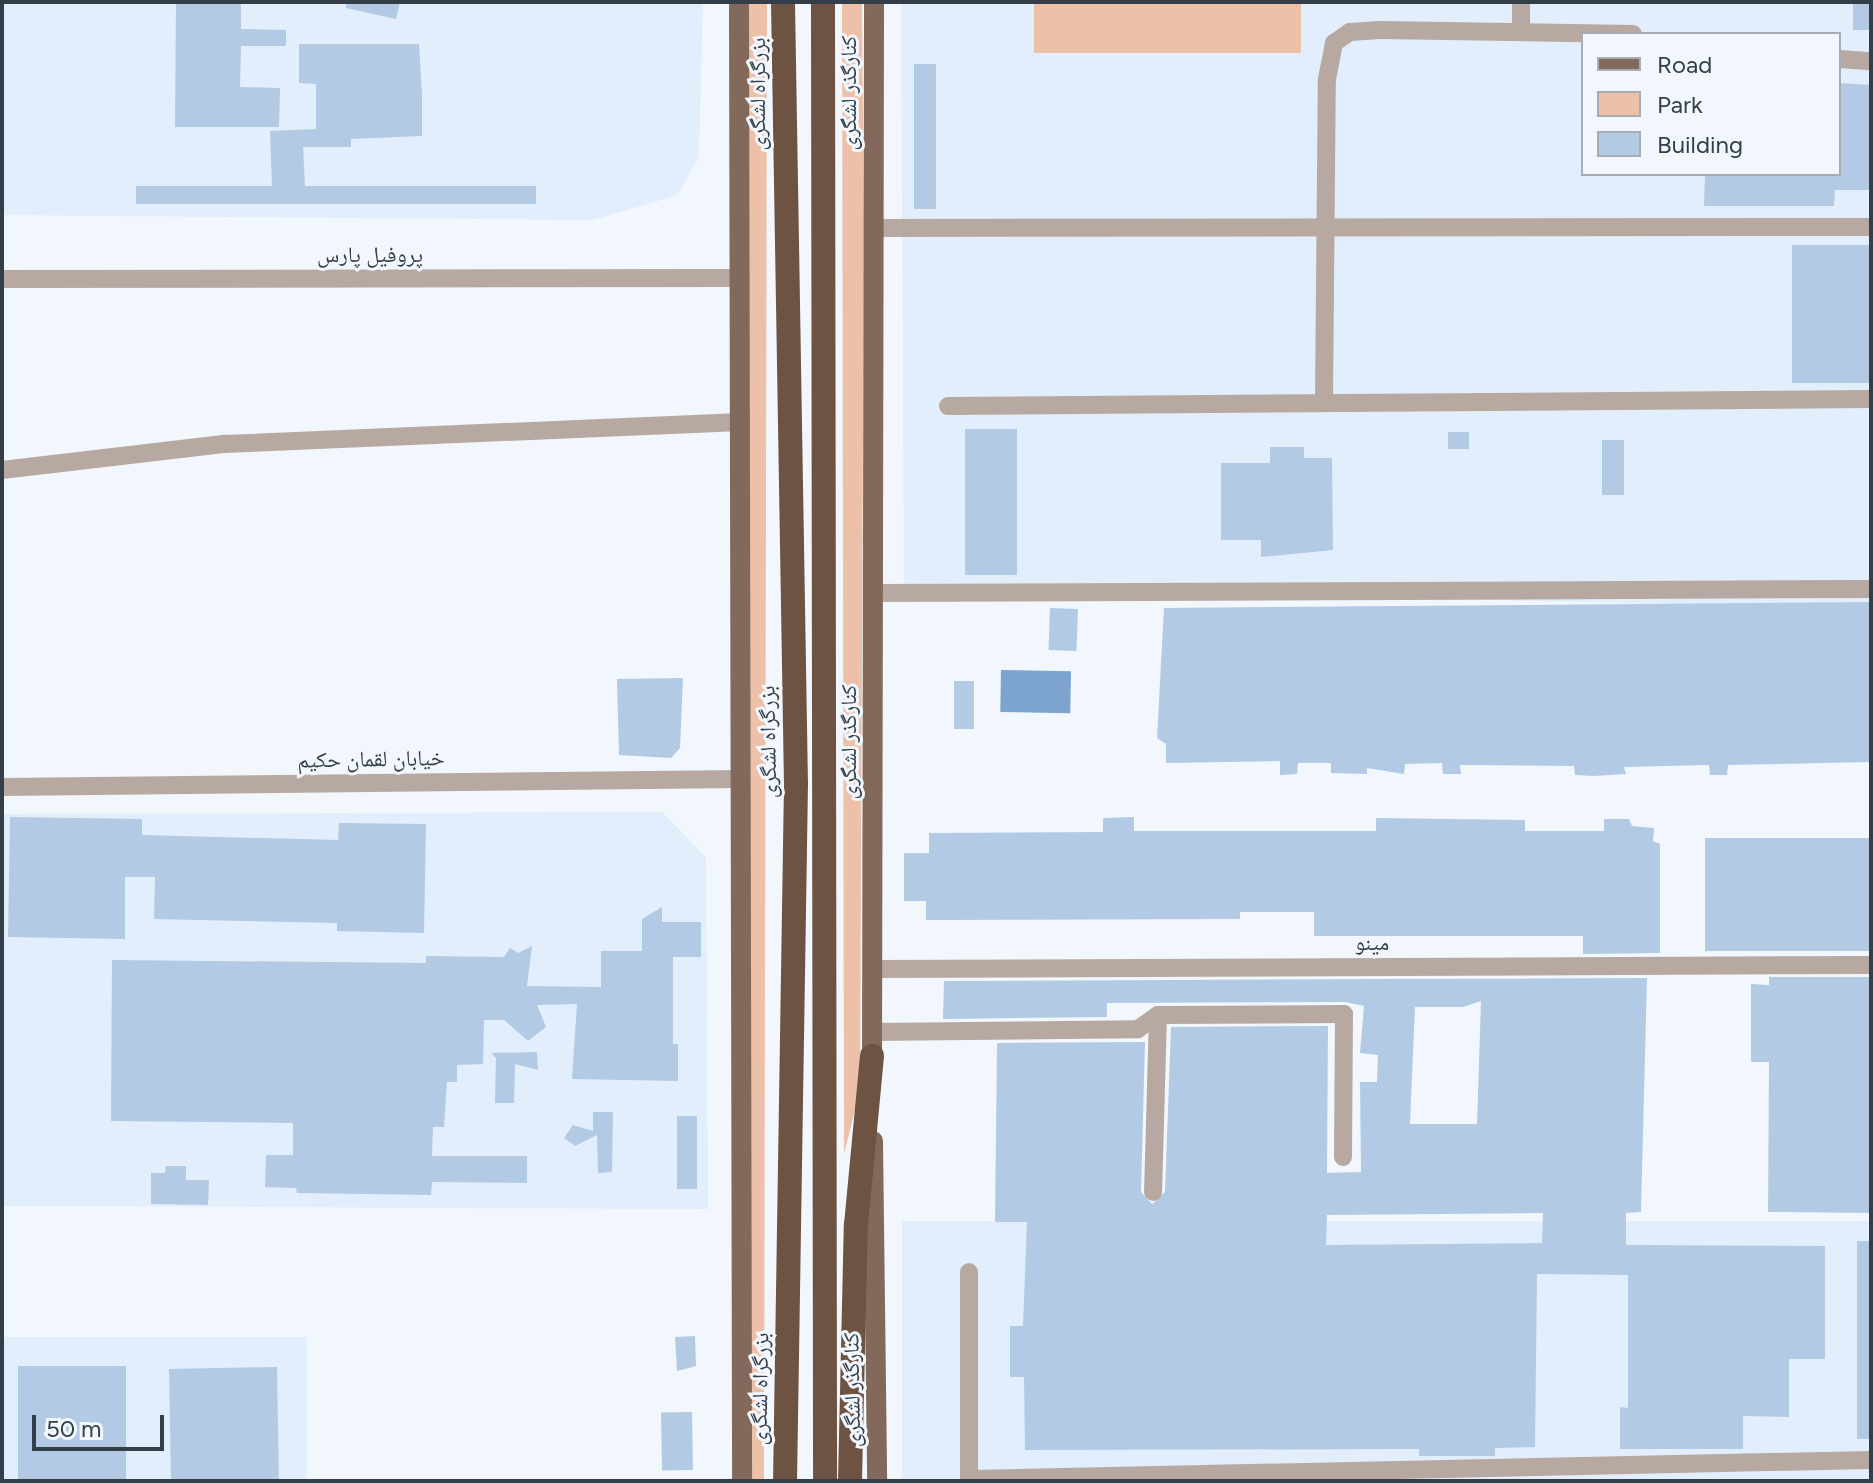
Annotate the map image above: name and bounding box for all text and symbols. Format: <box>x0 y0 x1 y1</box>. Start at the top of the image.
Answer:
legend <box>1581 32 1841 176</box>
street label: کنارگذر لشگری <box>836 36 862 150</box>
street label: بزرگراه لشگری <box>745 38 771 150</box>
text: Road <box>1657 50 1712 79</box>
text: Park <box>1657 90 1703 119</box>
text: Building <box>1657 130 1743 159</box>
street label: پروفیل پارس <box>317 242 423 268</box>
street label: بزرگراه لشگری <box>754 685 782 799</box>
street label: کنارگذر لشگری <box>836 685 862 799</box>
street label: خیابان لقمان حکیم <box>297 745 445 773</box>
street label: مینو <box>1355 930 1389 956</box>
street label: بزرگراه لشگری <box>746 1332 774 1446</box>
street label: کنارگذر لشگری <box>838 1332 866 1448</box>
scale bar <box>36 1399 168 1449</box>
text: 50 m <box>46 1414 102 1443</box>

